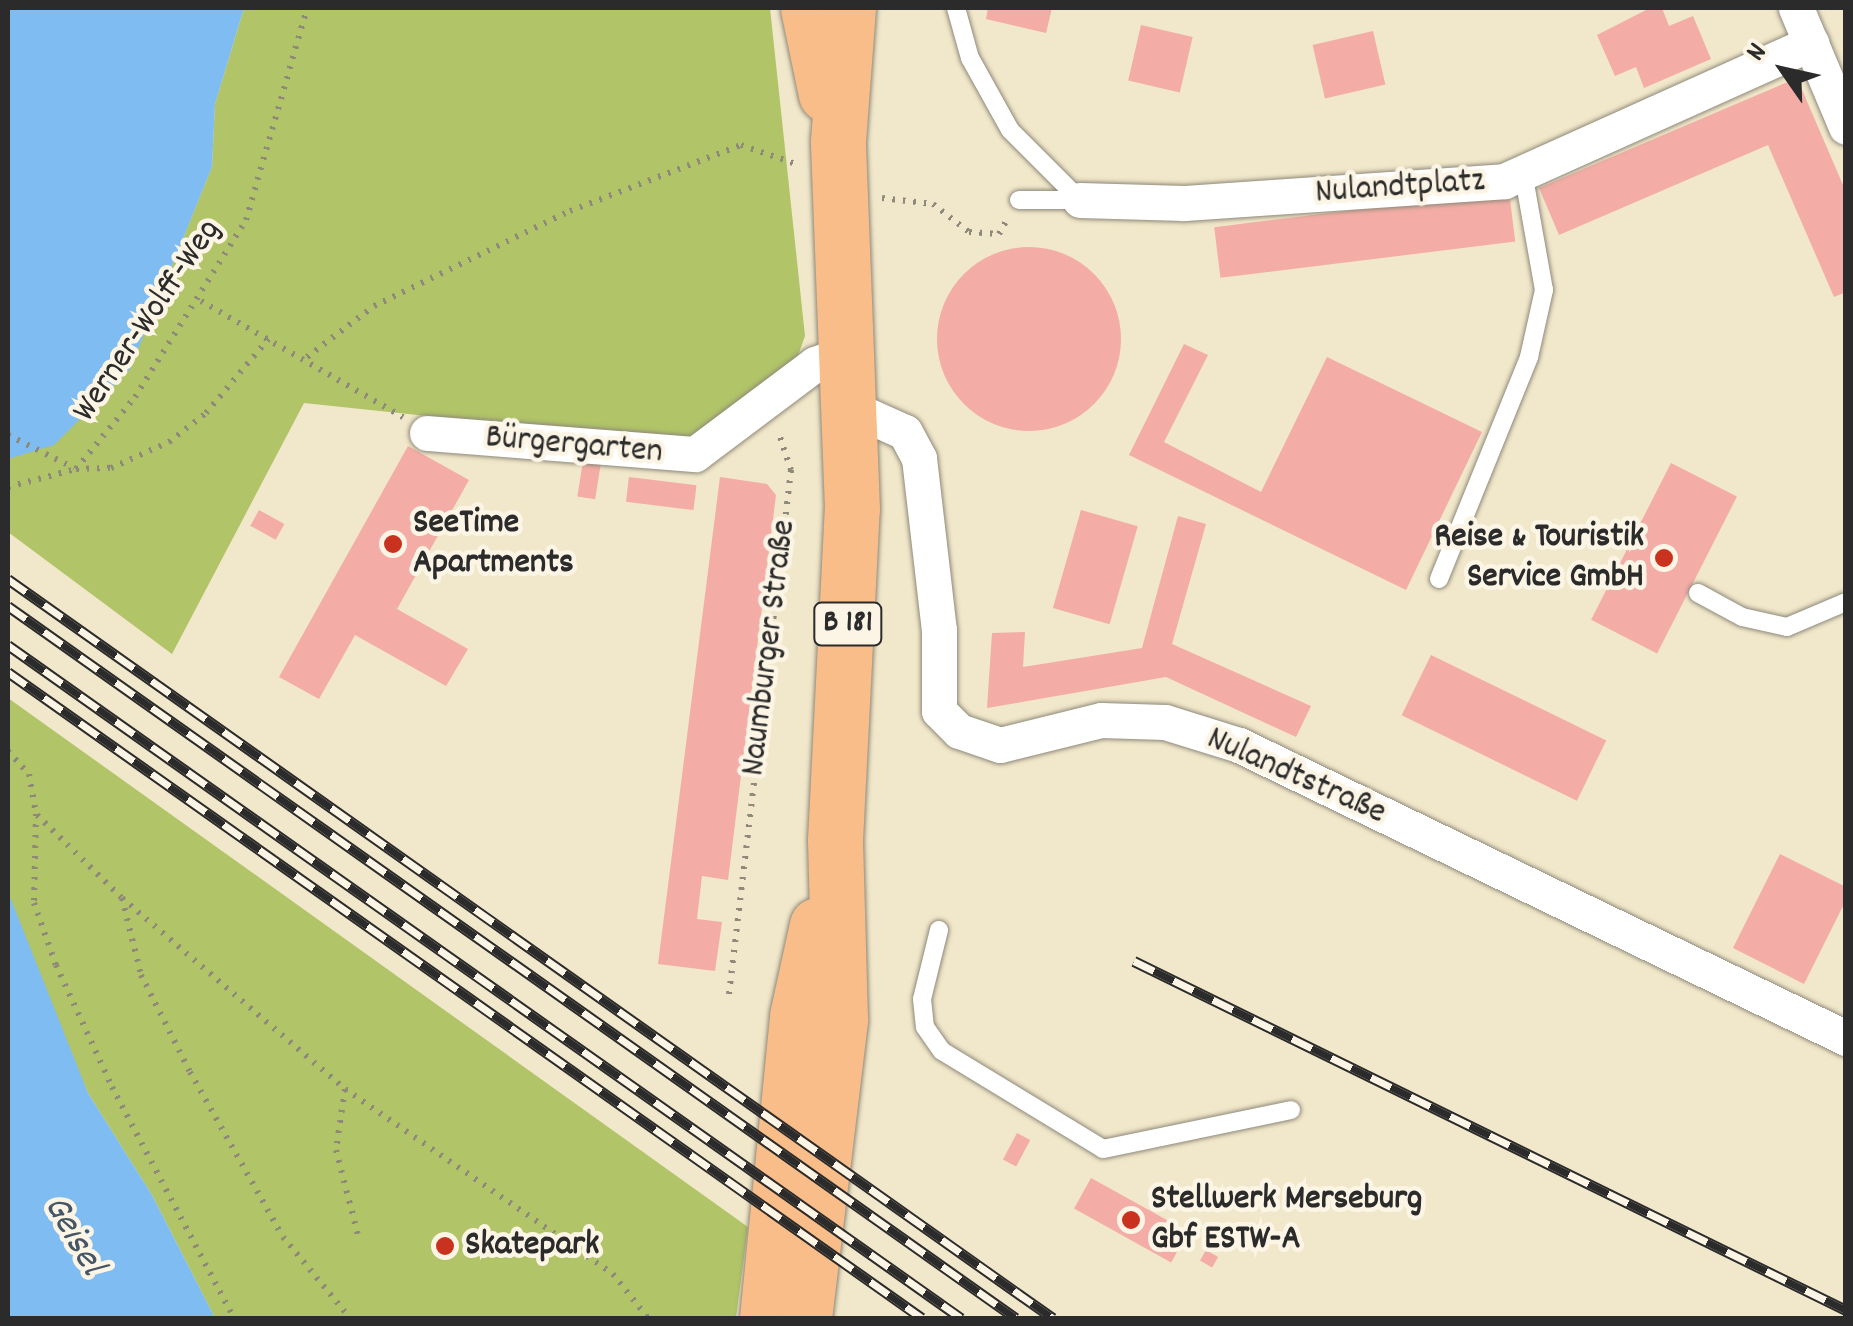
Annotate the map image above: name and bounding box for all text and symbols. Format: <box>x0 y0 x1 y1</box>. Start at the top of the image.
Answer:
north arrow <box>1733 20 1833 120</box>
text: N <box>1738 36 1779 70</box>
street label: Nulandtplatz <box>1314 161 1486 215</box>
street label: Werner-Wolff-Weg <box>65 212 231 430</box>
street label: Bürgergarten <box>484 417 664 475</box>
place label: SeeTime Apartments <box>413 503 574 585</box>
place label: Reise & Touristik Service GmbH <box>1434 517 1644 599</box>
street label: Naumburger Straße <box>733 518 807 778</box>
marker: SeeTime Apartments <box>382 533 404 555</box>
marker: Reise & Touristik Service GmbH <box>1653 547 1675 569</box>
road number: B 181 <box>813 597 883 651</box>
street label: Nulandtstraße <box>1200 719 1392 835</box>
place label: Stellwerk Merseburg Gbf ESTW-A <box>1151 1179 1422 1261</box>
water label: Geisel <box>31 1188 113 1284</box>
marker: Stellwerk Merseburg Gbf ESTW-A <box>1120 1209 1142 1231</box>
place label: Skatepark <box>465 1225 599 1267</box>
marker: Skatepark <box>434 1235 456 1257</box>

